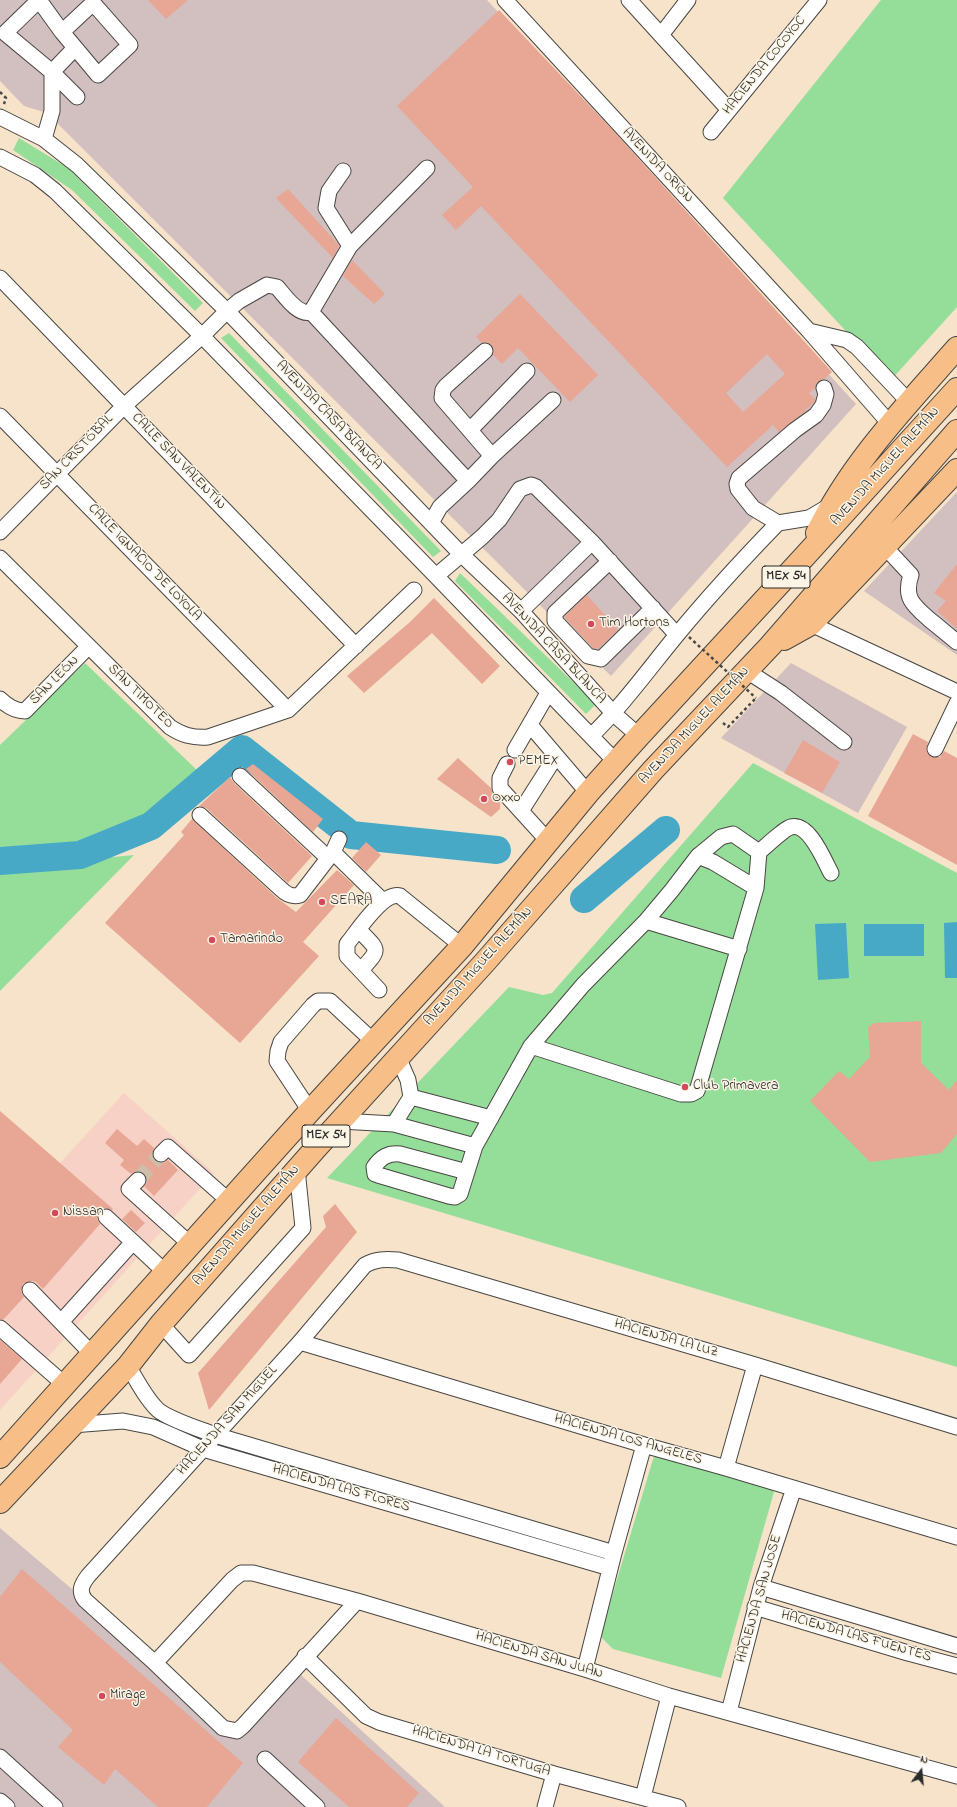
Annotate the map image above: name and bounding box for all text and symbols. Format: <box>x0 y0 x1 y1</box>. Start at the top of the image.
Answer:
street label: HACIENDA COCOYOC <box>720 13 810 119</box>
street label: AVENIDA ORIÓN <box>618 125 696 207</box>
street label: AVENIDA CASA BLANCA <box>272 358 384 474</box>
street label: AVENIDA MIGUEL ALEMÁN <box>828 404 944 530</box>
street label: CALLE SAN VALENTÍN <box>127 410 229 514</box>
street label: SAN CRISTÓBAL <box>37 412 117 494</box>
street label: CALLE IGNACIO DE LOYOLA <box>84 501 204 625</box>
road number: MEX 54 <box>762 566 810 588</box>
street label: AVENIDA CASA BLANCA <box>497 590 609 708</box>
place label: Tim Hortons <box>599 616 670 632</box>
marker: Tim Hortons <box>586 619 596 629</box>
street label: SAN LEÓN <box>27 653 83 709</box>
street label: SAN TIMOTEO <box>103 661 177 733</box>
street label: AVENIDA MIGUEL ALEMÁN <box>636 664 754 788</box>
place label: PEMEX <box>518 754 559 770</box>
marker: PEMEX <box>505 757 515 767</box>
place label: Oxxo <box>492 791 521 807</box>
marker: Oxxo <box>479 794 489 804</box>
place label: SEARA <box>330 894 372 910</box>
marker: SEARA <box>317 897 327 907</box>
street label: AVENIDA MIGUEL ALEMÁN <box>421 904 537 1030</box>
place label: Tamarindo <box>220 932 283 948</box>
marker: Tamarindo <box>207 935 217 945</box>
place label: Club Primavera <box>693 1079 778 1095</box>
marker: Club Primavera <box>680 1082 690 1092</box>
road number: MEX 54 <box>302 1125 350 1147</box>
street label: AVENIDA MIGUEL ALEMÁN <box>190 1162 304 1290</box>
place label: Nissan <box>63 1205 104 1221</box>
marker: Nissan <box>50 1208 60 1218</box>
street label: HACIENDA LA LUZ <box>612 1316 720 1362</box>
street label: HACIENDA SAN MIGUEL <box>174 1363 282 1479</box>
street label: HACIENDA LOS ANGELES <box>552 1411 704 1469</box>
street label: HACIENDA LAS FLORES <box>270 1461 412 1517</box>
street label: HACIENDA SAN JOSE <box>734 1533 786 1665</box>
street label: HACIENDA LAS FUENTES <box>779 1607 933 1667</box>
street label: HACIENDA SAN JUAN <box>473 1629 605 1683</box>
place label: Mirage <box>110 1688 145 1704</box>
marker: Mirage <box>97 1691 107 1701</box>
street label: HACIENDA LA TORTUGA <box>410 1723 552 1781</box>
north arrow <box>901 1751 941 1791</box>
text: N <box>919 1751 930 1768</box>

